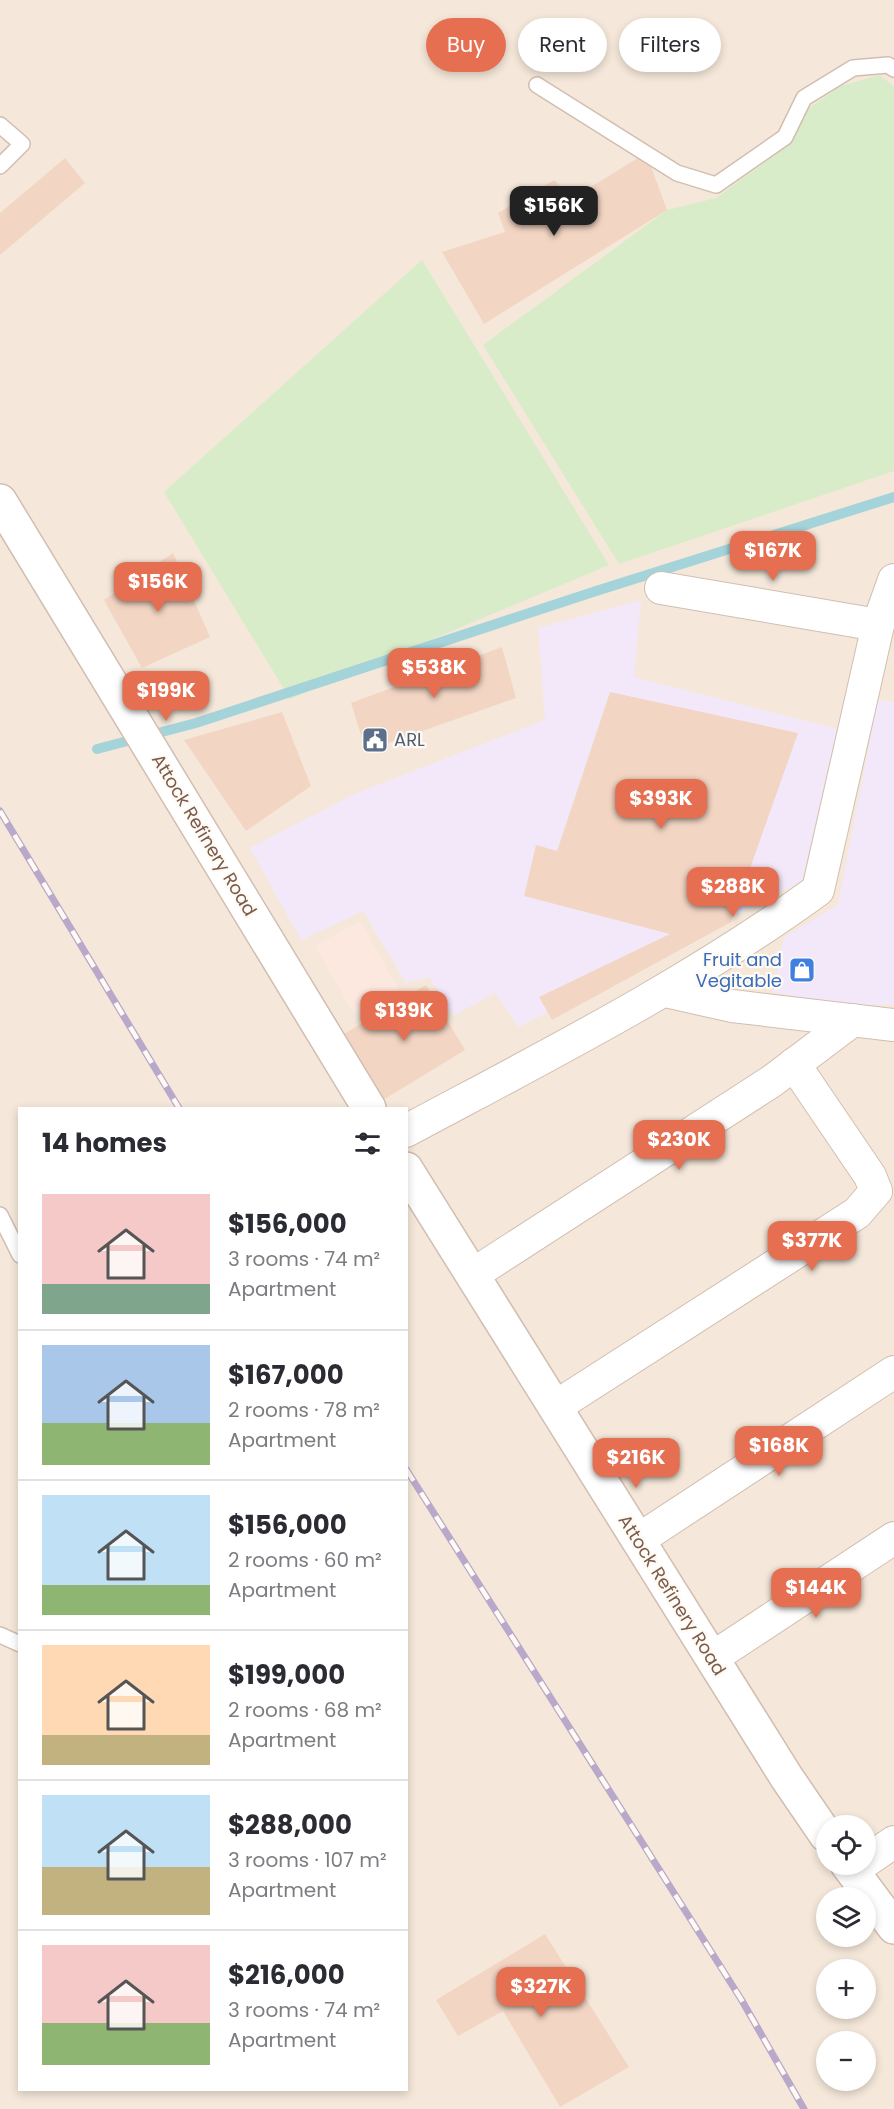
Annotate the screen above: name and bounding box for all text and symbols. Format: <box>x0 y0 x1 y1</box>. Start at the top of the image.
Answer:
chip: Buy <box>426 18 506 72</box>
chip: Rent <box>518 18 607 72</box>
chip: Filters <box>619 18 721 72</box>
pin: $156K <box>512 186 596 237</box>
text: $156K <box>524 191 584 219</box>
pin: $167K <box>731 531 815 582</box>
text: $167K <box>744 536 802 564</box>
pin: $156K <box>116 562 200 613</box>
text: $156K <box>128 567 188 595</box>
pin: $538K <box>392 648 476 699</box>
text: $538K <box>401 653 467 681</box>
pin: $199K <box>124 671 208 722</box>
text: $199K <box>136 676 196 704</box>
public building icon: ARL <box>360 725 390 755</box>
place label: ARL <box>394 727 425 752</box>
street label: Attock Refinery Road <box>146 749 263 921</box>
pin: $393K <box>619 779 703 830</box>
text: $393K <box>629 784 693 812</box>
pin: $288K <box>691 867 775 918</box>
text: $288K <box>701 872 765 900</box>
place label: Fruit and Vegitable <box>696 947 782 993</box>
shop icon: Fruit and Vegitable <box>787 955 817 985</box>
pin: $139K <box>362 991 446 1042</box>
text: $139K <box>374 996 434 1024</box>
pin: $230K <box>637 1120 721 1171</box>
text: 14 homes <box>42 1125 167 1161</box>
text: $230K <box>647 1125 711 1153</box>
icon: filters <box>351 1127 384 1160</box>
text: $156,000 <box>228 1206 347 1242</box>
icon: home <box>90 1218 162 1290</box>
pin: $377K <box>770 1221 854 1272</box>
text: $377K <box>782 1226 842 1254</box>
text: 3 rooms · 74 m² <box>228 1245 380 1273</box>
text: Apartment <box>228 1275 336 1303</box>
text: $167,000 <box>228 1357 344 1393</box>
icon: home <box>90 1369 162 1441</box>
text: 2 rooms · 78 m² <box>228 1396 380 1424</box>
text: Apartment <box>228 1426 336 1454</box>
pin: $168K <box>737 1426 821 1477</box>
text: $168K <box>749 1431 809 1459</box>
pin: $216K <box>594 1438 678 1489</box>
text: $216K <box>607 1443 665 1471</box>
text: $156,000 <box>228 1507 347 1543</box>
street label: Attock Refinery Road <box>613 1510 732 1680</box>
icon: home <box>90 1519 162 1591</box>
text: 2 rooms · 60 m² <box>228 1546 382 1574</box>
pin: $144K <box>774 1568 858 1619</box>
text: $144K <box>785 1573 847 1601</box>
text: Apartment <box>228 1576 336 1604</box>
text: $199,000 <box>228 1657 345 1693</box>
icon: home <box>90 1669 162 1741</box>
text: 2 rooms · 68 m² <box>228 1696 382 1724</box>
text: Apartment <box>228 1726 336 1754</box>
text: $288,000 <box>228 1807 352 1843</box>
map controls <box>816 1815 876 2091</box>
button: locate <box>816 1815 876 1875</box>
icon: home <box>90 1819 162 1891</box>
text: 3 rooms · 107 m² <box>228 1846 387 1874</box>
text: Apartment <box>228 1876 336 1904</box>
button: layers <box>816 1887 876 1947</box>
text: $216,000 <box>228 1957 345 1993</box>
button: + <box>816 1959 876 2019</box>
pin: $327K <box>499 1967 583 2018</box>
icon: home <box>90 1969 162 2041</box>
text: $327K <box>510 1972 572 2000</box>
text: 3 rooms · 74 m² <box>228 1996 380 2024</box>
text: Apartment <box>228 2026 336 2054</box>
button: − <box>816 2031 876 2091</box>

